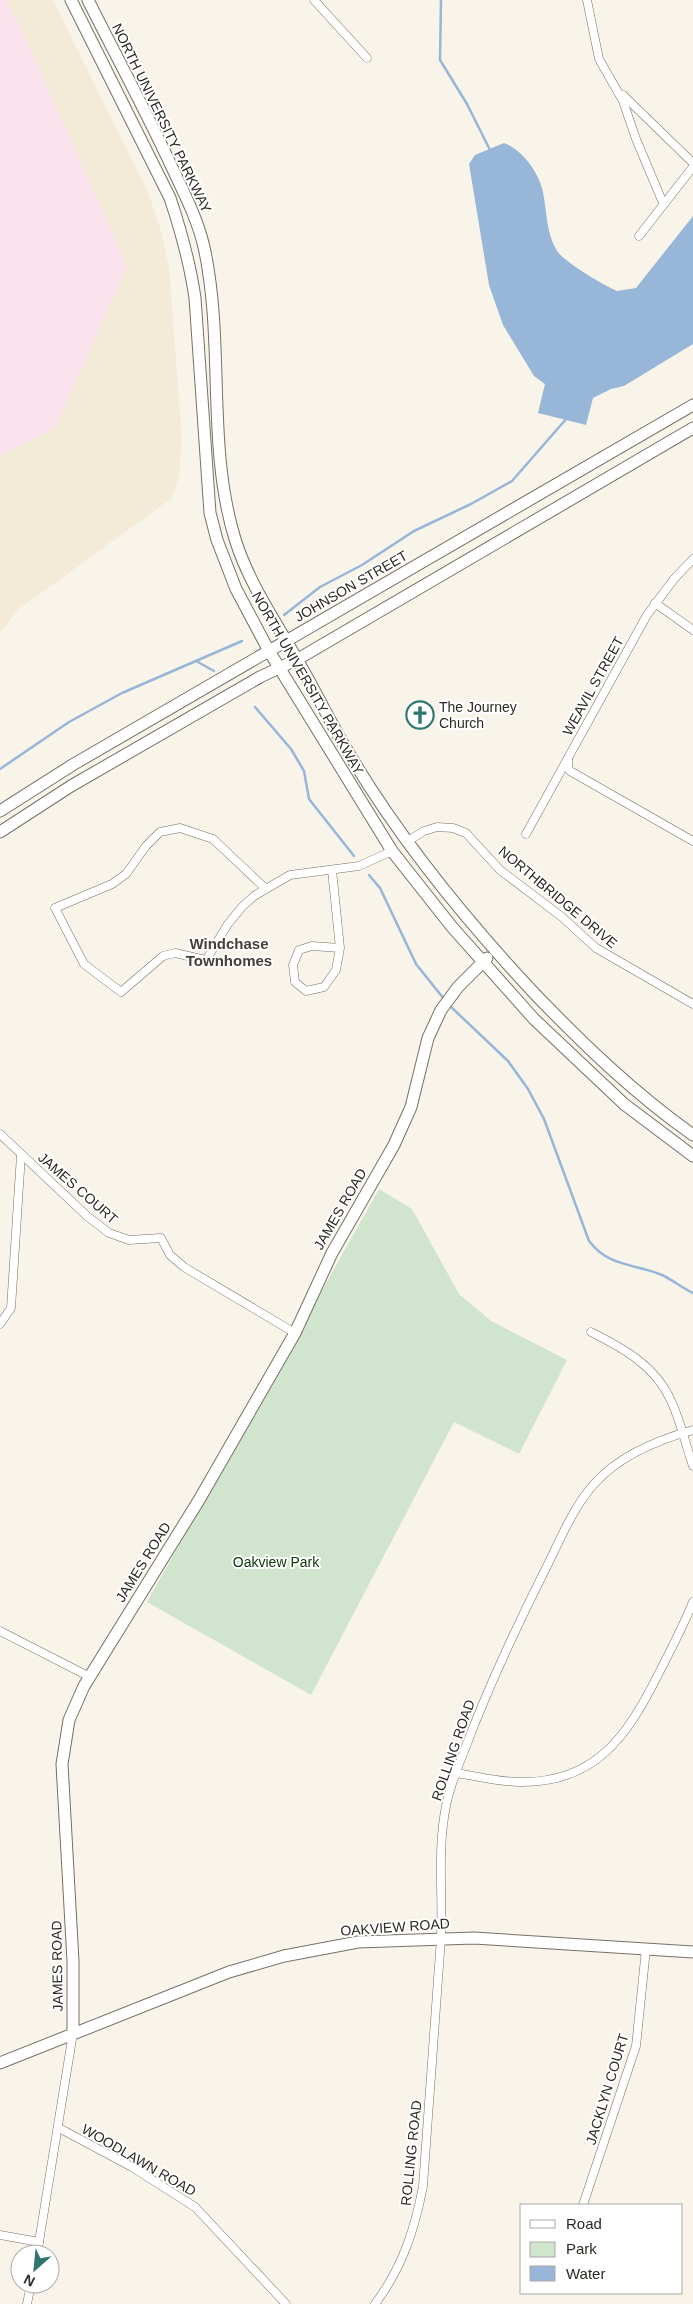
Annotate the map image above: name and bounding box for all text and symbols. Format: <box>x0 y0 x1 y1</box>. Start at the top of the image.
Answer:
street label: NORTH UNIVERSITY PARKWAY <box>109 21 215 216</box>
street label: JOHNSON STREET <box>292 547 411 625</box>
street label: NORTH UNIVERSITY PARKWAY <box>249 589 367 778</box>
street label: WEAVIL STREET <box>559 633 627 738</box>
place label: The Journey Church <box>439 699 517 731</box>
church icon: The Journey Church <box>405 700 435 730</box>
street label: NORTHBRIDGE DRIVE <box>495 843 621 951</box>
district label: Windchase Townhomes <box>186 935 272 969</box>
street label: JAMES COURT <box>35 1149 121 1227</box>
street label: JAMES ROAD <box>310 1166 370 1252</box>
street label: JAMES ROAD <box>112 1519 174 1605</box>
park label: Oakview Park <box>233 1554 320 1570</box>
street label: ROLLING ROAD <box>428 1697 478 1803</box>
street label: OAKVIEW ROAD <box>340 1915 450 1939</box>
street label: JAMES ROAD <box>48 1920 66 2012</box>
street label: JACKLYN COURT <box>582 2031 632 2147</box>
street label: ROLLING ROAD <box>398 2100 424 2206</box>
street label: WOODLAWN ROAD <box>79 2121 199 2199</box>
legend <box>520 2204 683 2294</box>
text: Road <box>566 2215 602 2232</box>
text: Park <box>566 2240 597 2257</box>
north arrow <box>10 2244 60 2294</box>
text: Water <box>566 2265 605 2282</box>
text: N <box>21 2271 37 2290</box>

